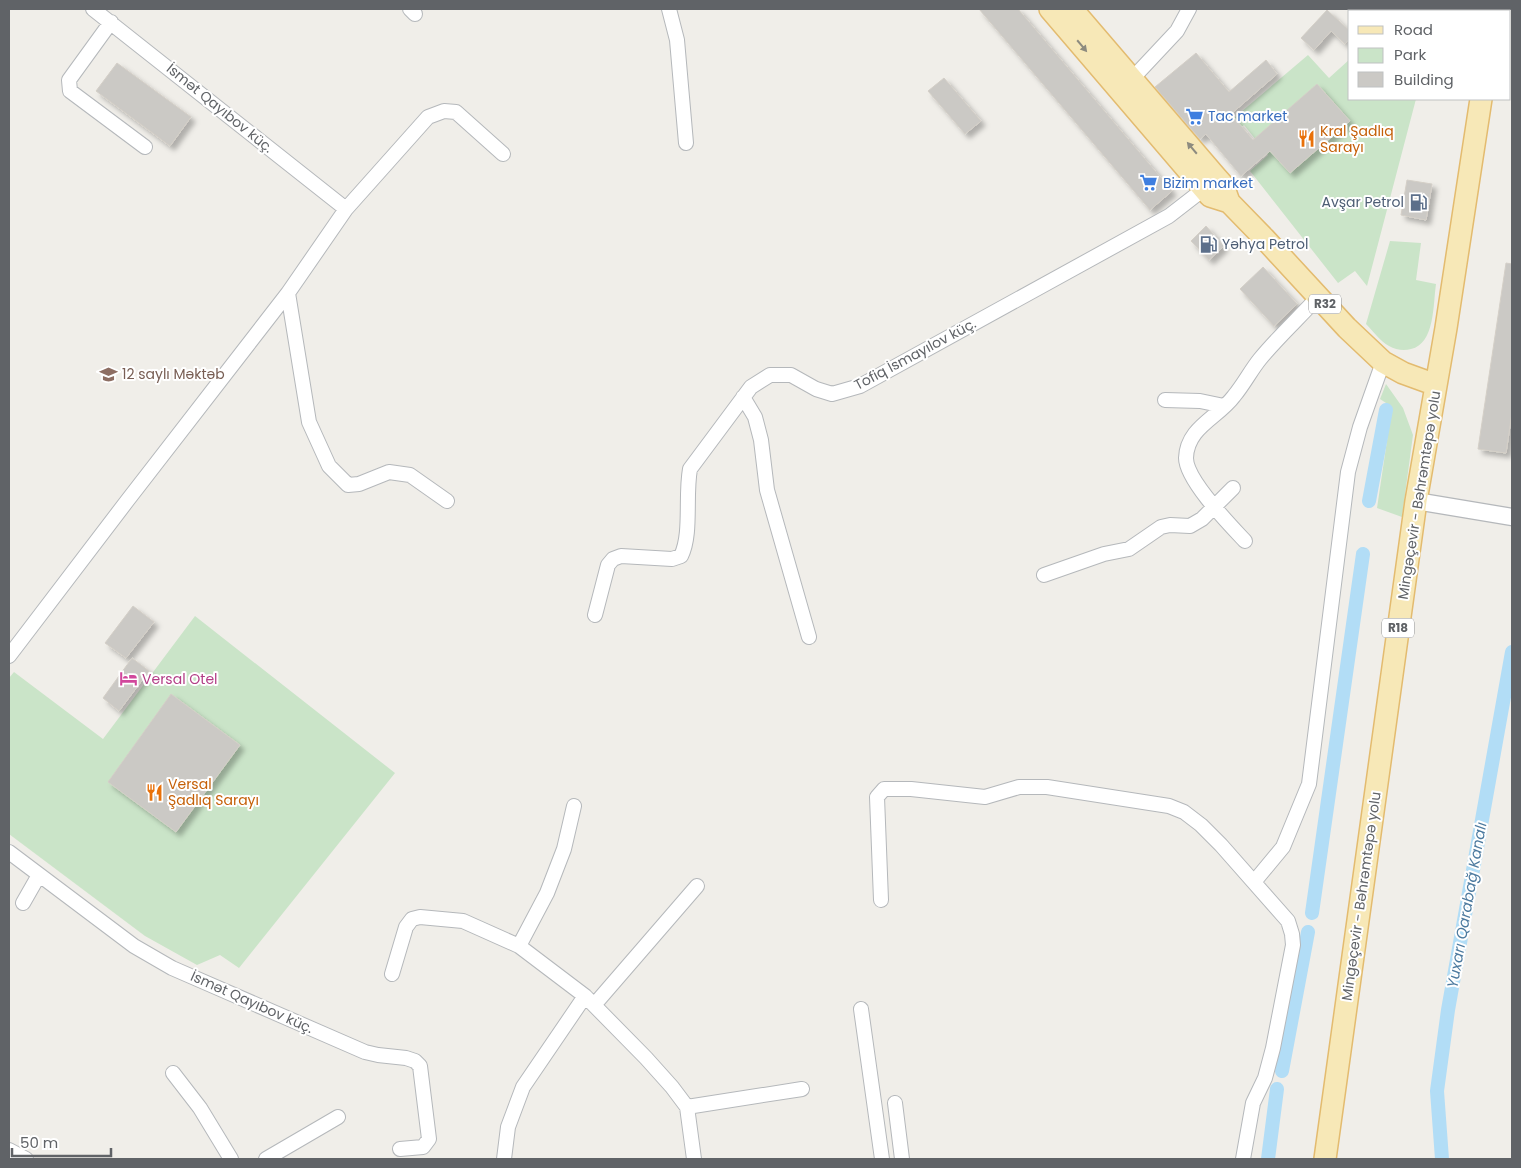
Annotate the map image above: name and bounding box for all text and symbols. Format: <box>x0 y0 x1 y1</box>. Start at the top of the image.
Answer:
legend <box>1348 10 1511 100</box>
text: Road <box>1394 19 1433 40</box>
one-way arrow <box>1076 39 1087 52</box>
text: Park <box>1394 44 1426 65</box>
street label: İsmət Qayıbov küç. <box>162 59 278 157</box>
text: Building <box>1394 69 1454 90</box>
supermarket icon: Tac market <box>1184 106 1204 126</box>
place label: Tac market <box>1208 106 1287 126</box>
place label: Kral Şadlıq Sarayı <box>1320 121 1394 157</box>
restaurant icon: Kral Şadlıq Sarayı <box>1296 129 1316 149</box>
one-way arrow <box>1186 143 1198 155</box>
supermarket icon: Bizim market <box>1139 173 1159 193</box>
place label: Bizim market <box>1163 173 1253 193</box>
place label: Avşar Petrol <box>1321 192 1404 212</box>
fuel station icon: Avşar Petrol <box>1408 192 1428 212</box>
fuel station icon: Yəhya Petrol <box>1198 234 1218 254</box>
place label: Yəhya Petrol <box>1222 234 1308 254</box>
road number: R32 <box>1309 294 1341 314</box>
street label: Tofiq İsmayılov küç. <box>851 313 979 395</box>
school or university icon: 12 saylı Məktəb <box>98 364 118 384</box>
place label: 12 saylı Məktəb <box>122 364 225 384</box>
street label: Mingəçevir - Bəhrəmtəpə yolu <box>1393 389 1445 601</box>
road number: R18 <box>1382 618 1414 638</box>
hotel icon: Versal Otel <box>118 669 138 689</box>
place label: Versal Otel <box>142 669 218 689</box>
place label: Versal Şadlıq Sarayı <box>168 774 259 810</box>
restaurant icon: Versal Şadlıq Sarayı <box>144 782 164 802</box>
street label: Mingəçevir - Bəhrəmtəpə yolu <box>1336 790 1386 1002</box>
water label: Yuxarı Qarabağ Kanalı <box>1442 820 1492 990</box>
street label: İsmət Qayıbov küç. <box>188 966 316 1038</box>
scale bar <box>12 1126 111 1158</box>
text: 50 m <box>20 1132 58 1153</box>

